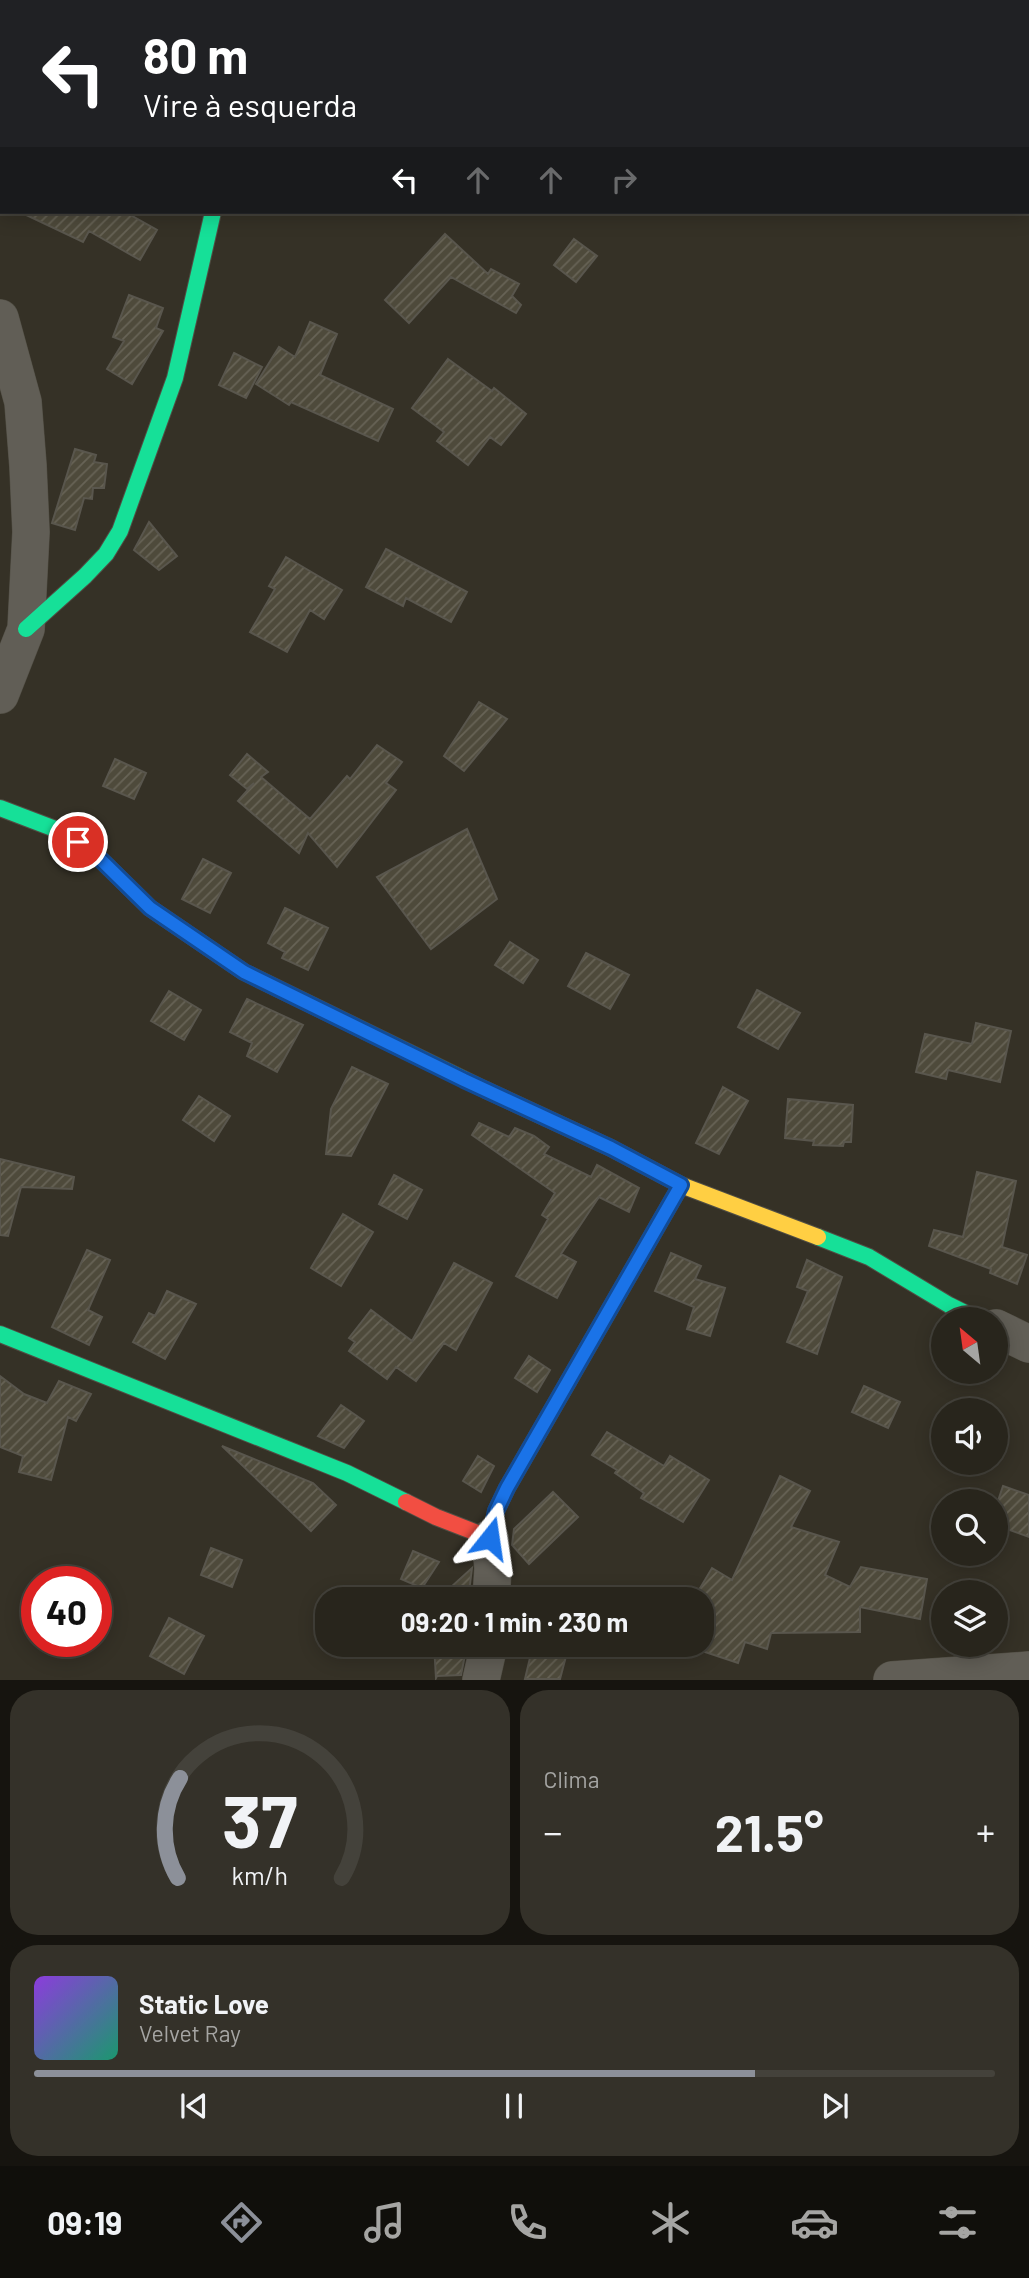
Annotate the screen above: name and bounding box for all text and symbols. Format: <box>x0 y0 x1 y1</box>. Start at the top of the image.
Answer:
text: 80 m <box>143 25 248 84</box>
icon: left <box>28 28 119 119</box>
text: Vire à esquerda <box>143 85 357 123</box>
icon: left <box>386 161 424 199</box>
icon: ahead <box>459 161 497 199</box>
icon: ahead <box>532 161 570 199</box>
icon: right <box>605 161 643 199</box>
pin <box>48 812 108 872</box>
icon: arrive <box>59 823 97 861</box>
north arrow <box>931 1307 1008 1384</box>
map controls <box>931 1307 1008 1657</box>
button: sound <box>931 1398 1008 1475</box>
button: search <box>931 1489 1008 1566</box>
position arrow <box>453 1501 527 1575</box>
speed limit sign: 40 <box>21 1566 112 1657</box>
button: layers <box>931 1580 1008 1657</box>
text: 09:20 · 1 min · 230 m <box>401 1606 628 1637</box>
text: Clima <box>544 1765 599 1793</box>
text: 37 <box>222 1776 297 1864</box>
text: 21.5° <box>715 1800 824 1862</box>
text: − <box>544 1808 563 1854</box>
text: + <box>976 1808 995 1854</box>
text: km/h <box>231 1860 288 1890</box>
text: Static Love <box>139 1988 269 2019</box>
text: Velvet Ray <box>139 2019 241 2047</box>
icon: previous <box>175 2087 213 2125</box>
icon: pause <box>495 2087 533 2125</box>
icon: next <box>816 2087 854 2125</box>
icon: directions <box>217 2198 266 2247</box>
icon: music <box>360 2198 409 2247</box>
icon: phone <box>503 2198 552 2247</box>
icon: climate <box>646 2198 695 2247</box>
icon: car <box>790 2198 839 2247</box>
icon: filters <box>933 2198 982 2247</box>
text: 09:19 <box>47 2203 122 2241</box>

